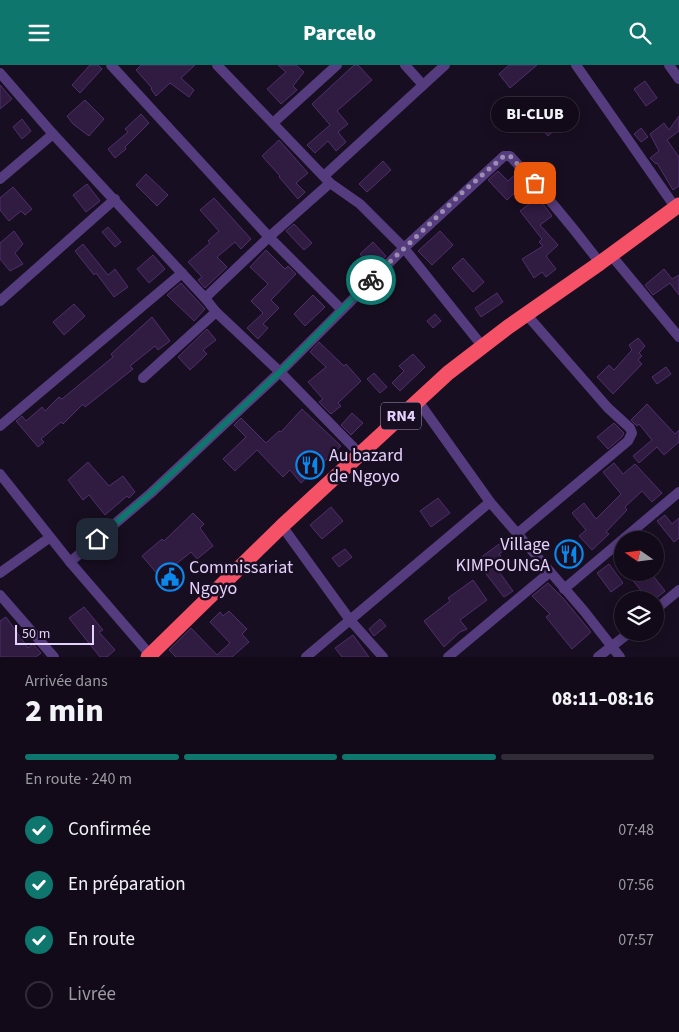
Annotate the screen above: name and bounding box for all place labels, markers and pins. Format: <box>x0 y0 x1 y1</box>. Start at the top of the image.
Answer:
callout: BI-CLUB <box>491 98 579 133</box>
pin <box>514 162 556 204</box>
place label: Au bazard de Ngoyo <box>329 443 403 489</box>
restaurant icon: Au bazard de Ngoyo <box>295 450 325 480</box>
pin <box>76 518 118 560</box>
place label: Village KIMPOUNGA <box>456 532 550 578</box>
restaurant icon: Village KIMPOUNGA <box>554 539 584 569</box>
place label: Commissariat Ngoyo <box>189 555 293 601</box>
public building icon: Commissariat Ngoyo <box>155 562 185 592</box>

